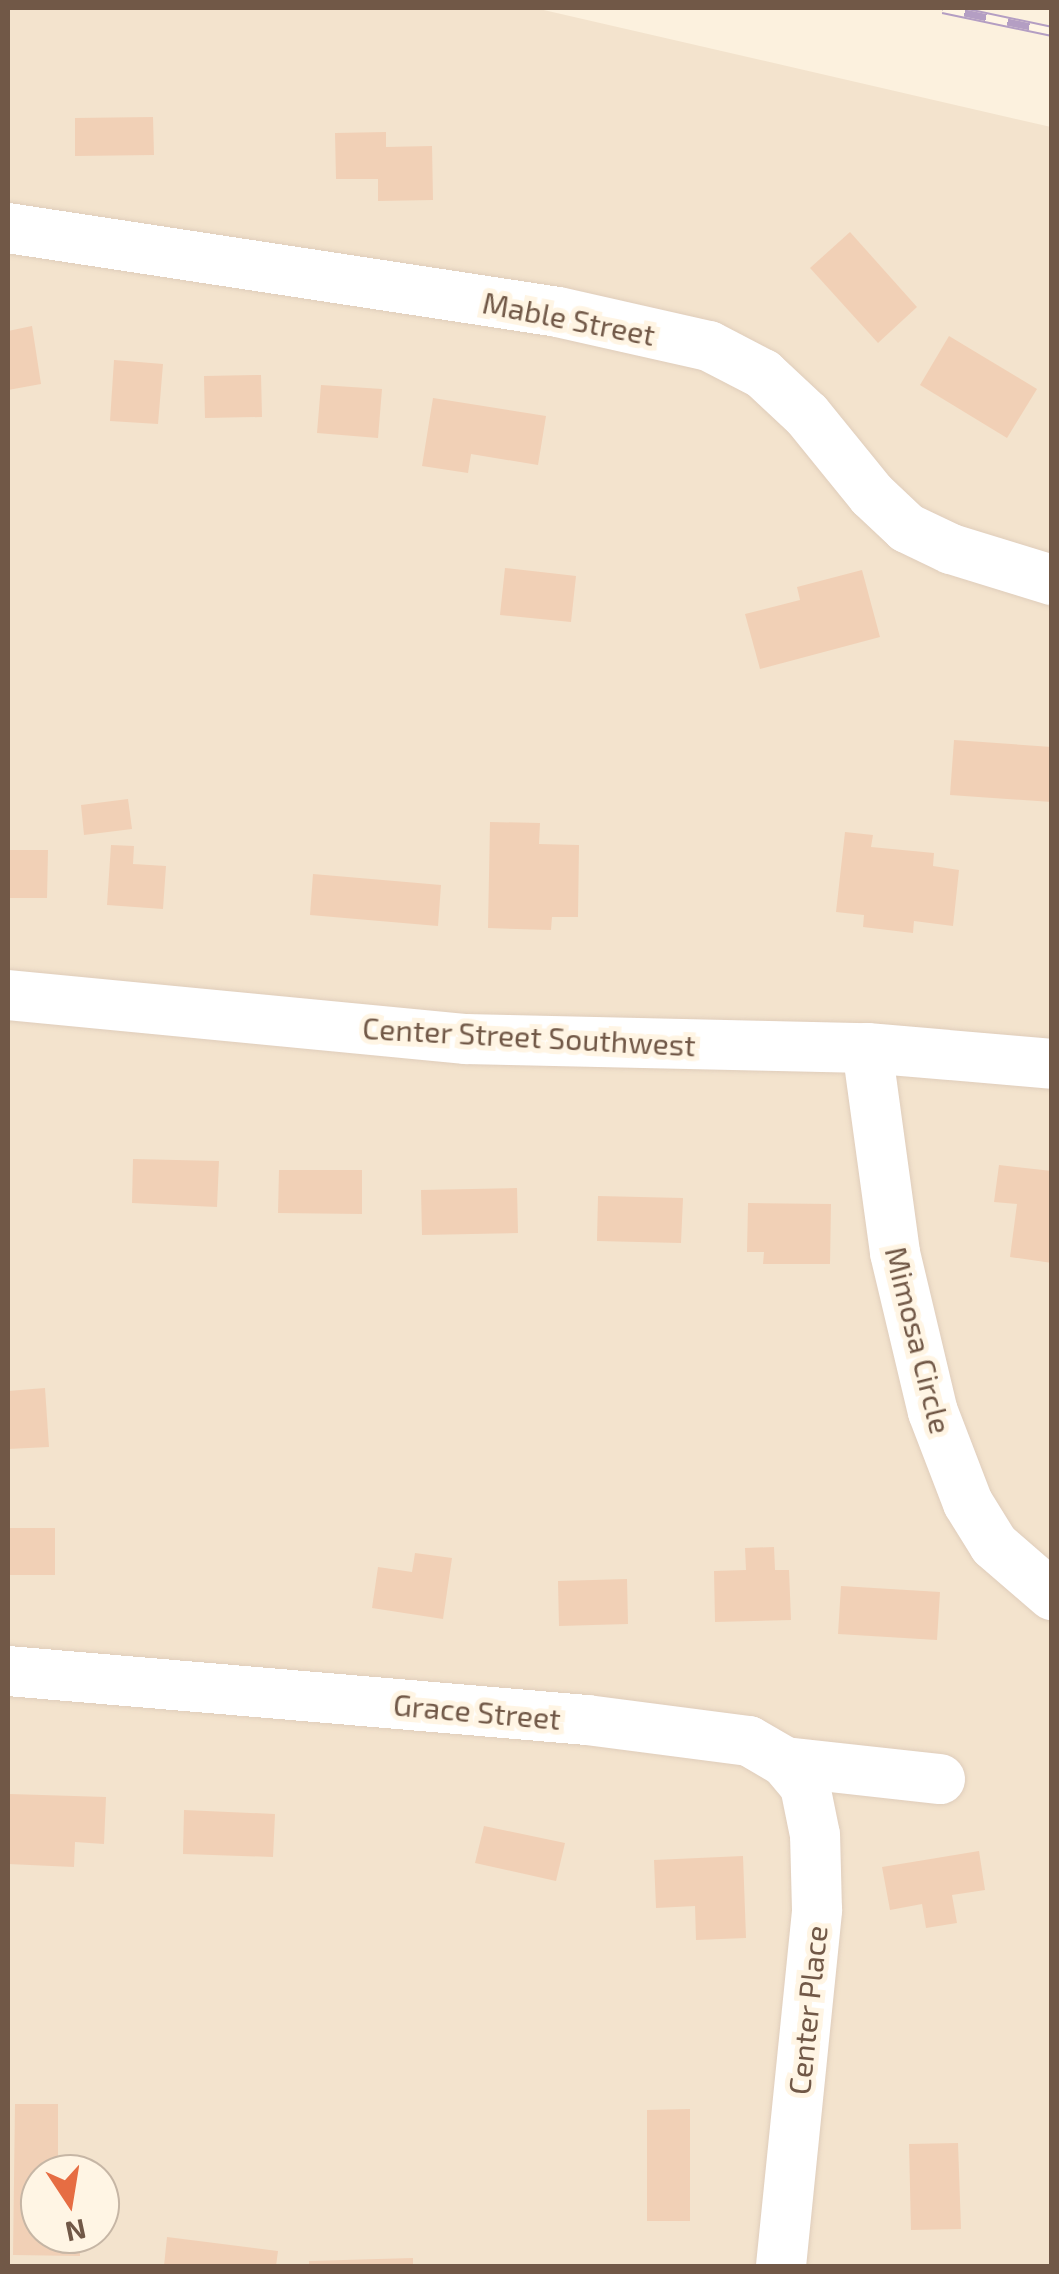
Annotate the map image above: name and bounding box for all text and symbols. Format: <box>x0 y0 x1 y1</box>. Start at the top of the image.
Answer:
street label: Mable Street <box>480 284 658 352</box>
street label: Center Street Southwest <box>361 1009 697 1063</box>
street label: Mimosa Circle <box>878 1243 960 1437</box>
street label: Grace Street <box>392 1686 562 1736</box>
street label: Center Place <box>780 1923 834 2097</box>
north arrow <box>20 2154 120 2254</box>
text: N <box>62 2213 89 2250</box>

